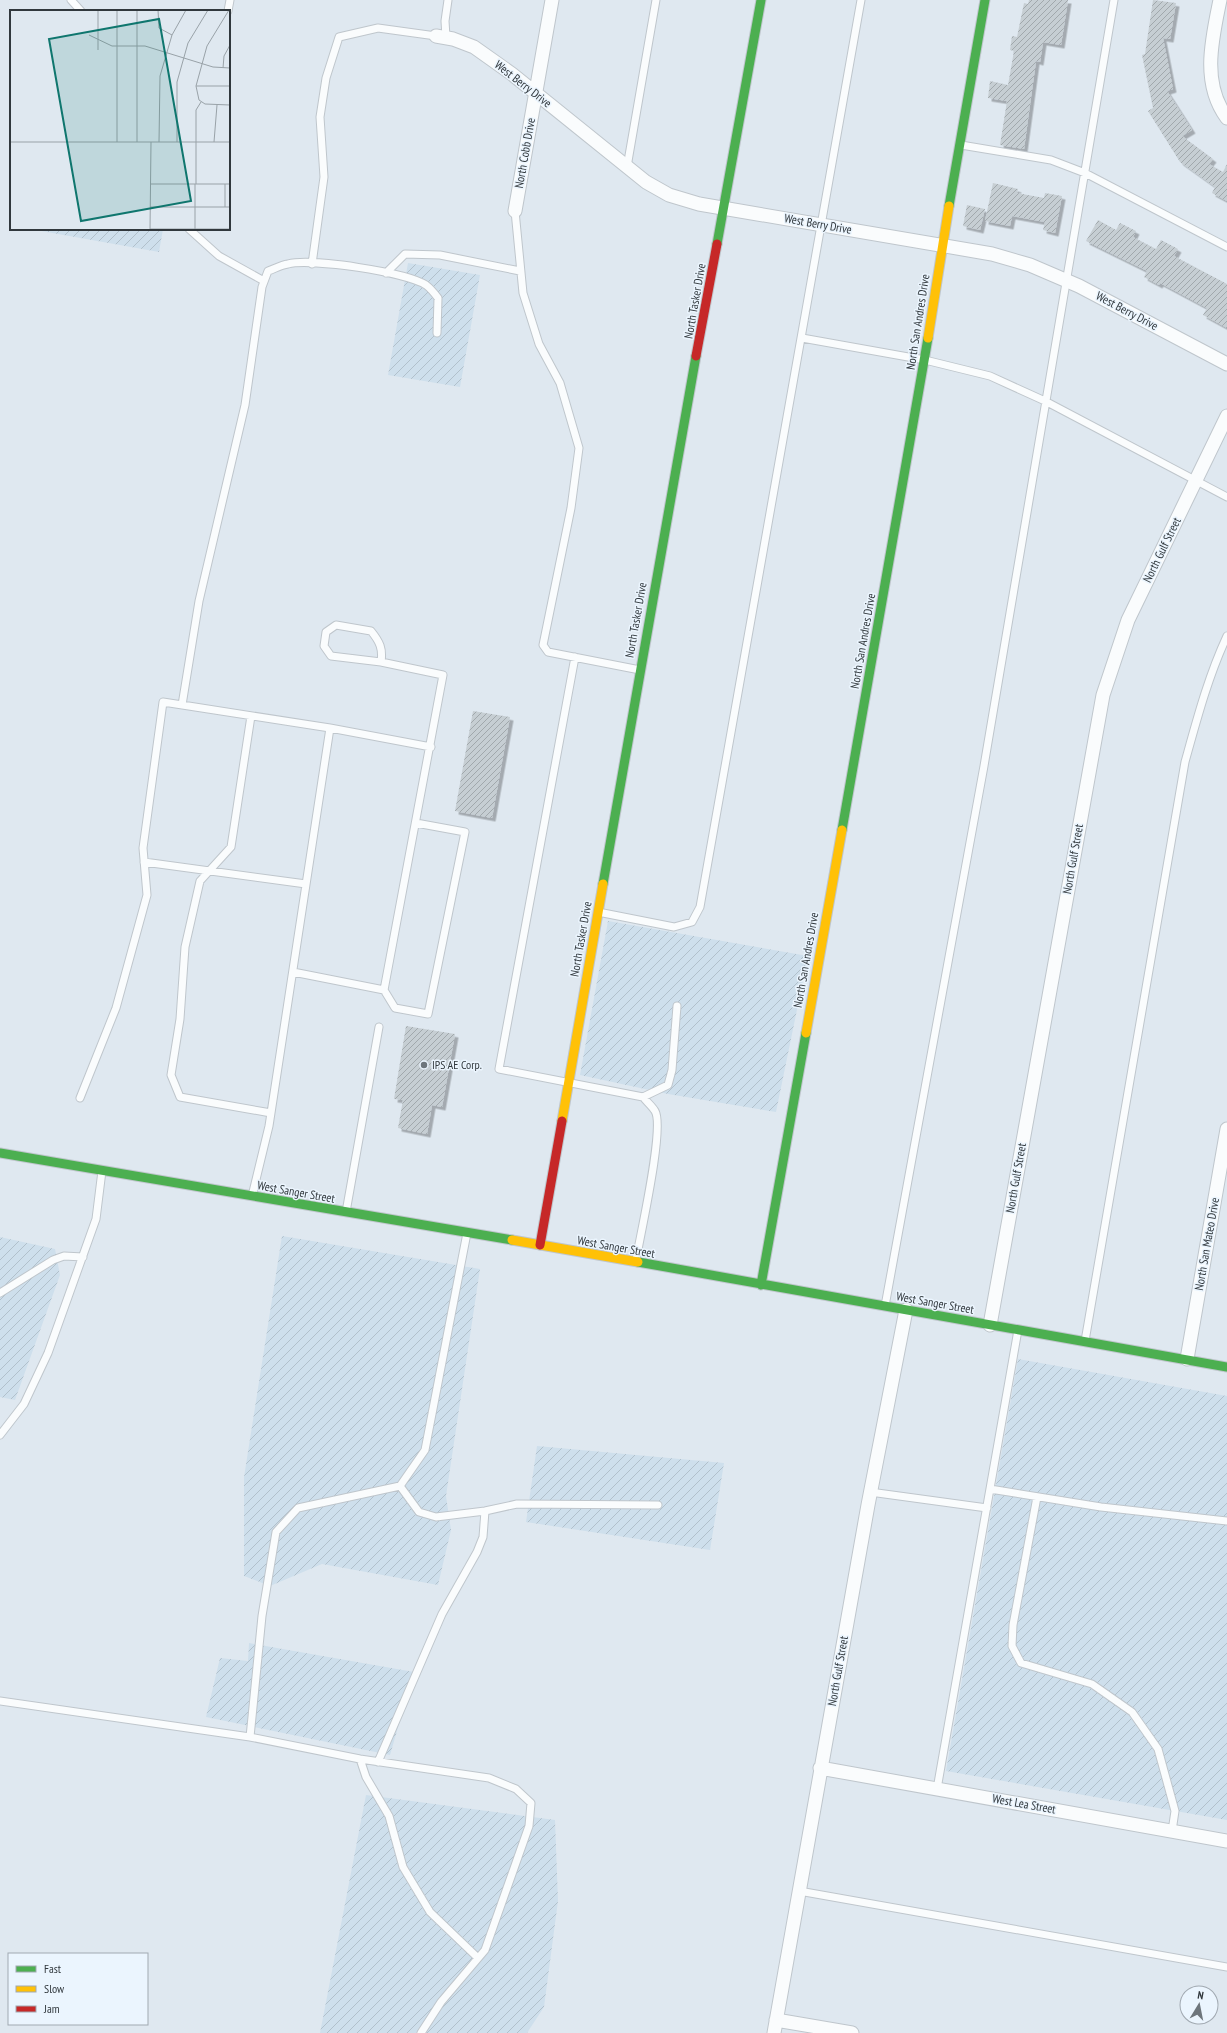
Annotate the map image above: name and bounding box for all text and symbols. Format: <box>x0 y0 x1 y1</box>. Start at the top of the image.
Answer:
inset map <box>10 10 230 230</box>
street label: West Berry Drive <box>492 57 555 111</box>
street label: North Cobb Drive <box>511 116 538 189</box>
street label: West Berry Drive <box>783 210 853 237</box>
street label: North Tasker Drive <box>680 262 709 340</box>
street label: North San Andres Drive <box>903 273 932 371</box>
street label: West Berry Drive <box>1094 288 1161 333</box>
street label: North Gulf Street <box>1139 514 1184 585</box>
street label: North Tasker Drive <box>621 581 650 659</box>
street label: North San Andres Drive <box>847 592 878 690</box>
street label: North Gulf Street <box>1059 822 1086 895</box>
street label: North Tasker Drive <box>566 900 595 978</box>
street label: North San Andres Drive <box>790 911 821 1009</box>
place label: IPS AE Corp. <box>432 1057 482 1072</box>
marker: IPS AE Corp. <box>419 1060 429 1070</box>
street label: North Gulf Street <box>1002 1141 1029 1214</box>
street label: West Sanger Street <box>256 1177 337 1206</box>
street label: North San Mateo Drive <box>1191 1196 1222 1292</box>
street label: West Sanger Street <box>576 1232 657 1261</box>
street label: West Sanger Street <box>895 1288 976 1317</box>
street label: North Gulf Street <box>824 1634 851 1707</box>
street label: West Lea Street <box>991 1791 1058 1817</box>
legend <box>8 1953 148 2025</box>
text: Fast <box>44 1961 62 1976</box>
text: Slow <box>44 1981 65 1996</box>
north arrow <box>1179 1985 1219 2025</box>
text: N <box>1197 1988 1205 2003</box>
text: Jam <box>43 2001 60 2016</box>

